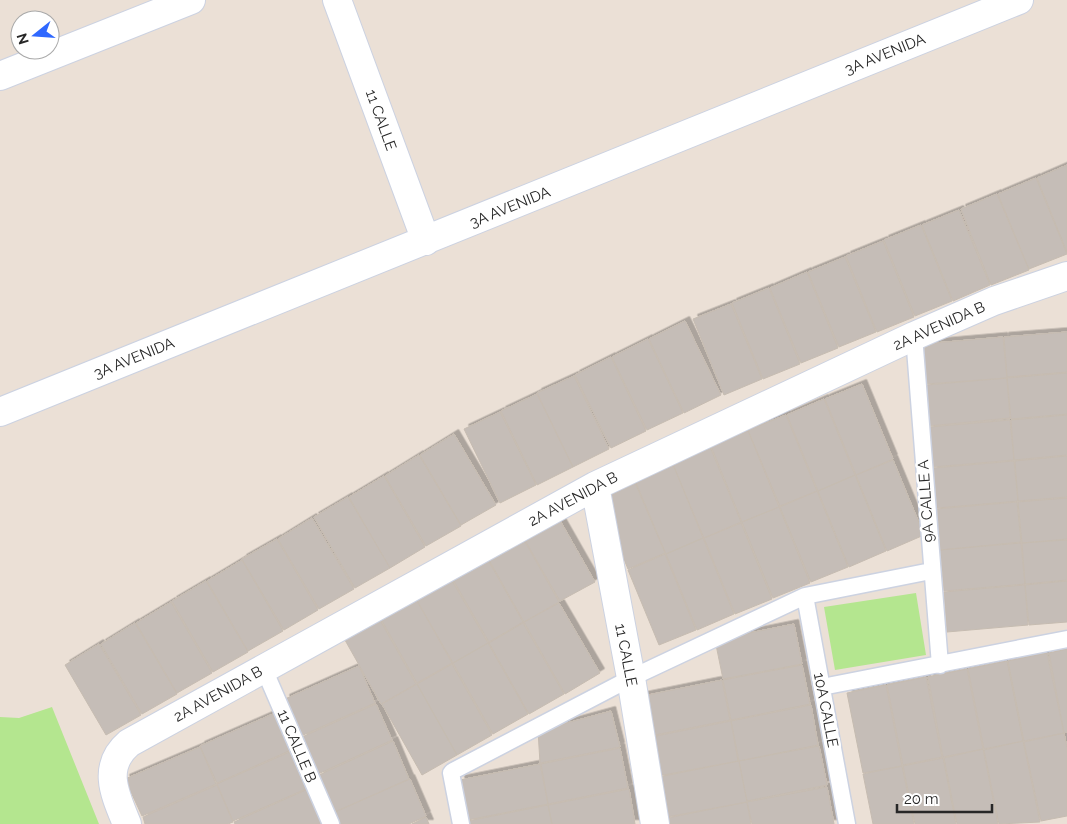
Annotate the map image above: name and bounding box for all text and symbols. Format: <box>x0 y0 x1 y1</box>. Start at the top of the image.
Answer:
north arrow <box>10 10 60 60</box>
street label: 3A AVENIDA <box>842 30 928 78</box>
text: N <box>13 31 32 46</box>
street label: 11 CALLE <box>362 87 400 153</box>
street label: 3A AVENIDA <box>467 183 553 231</box>
street label: 2A AVENIDA B <box>890 298 988 354</box>
street label: 3A AVENIDA <box>91 334 177 382</box>
street label: 9A CALLE A <box>914 459 938 543</box>
street label: 2A AVENIDA B <box>525 468 621 530</box>
street label: 11 CALLE <box>611 622 641 688</box>
street label: 2A AVENIDA B <box>171 662 265 726</box>
street label: 10A CALLE <box>810 671 842 749</box>
street label: 11 CALLE B <box>274 707 320 785</box>
scale bar <box>897 782 992 814</box>
text: 20 m <box>904 790 939 808</box>

